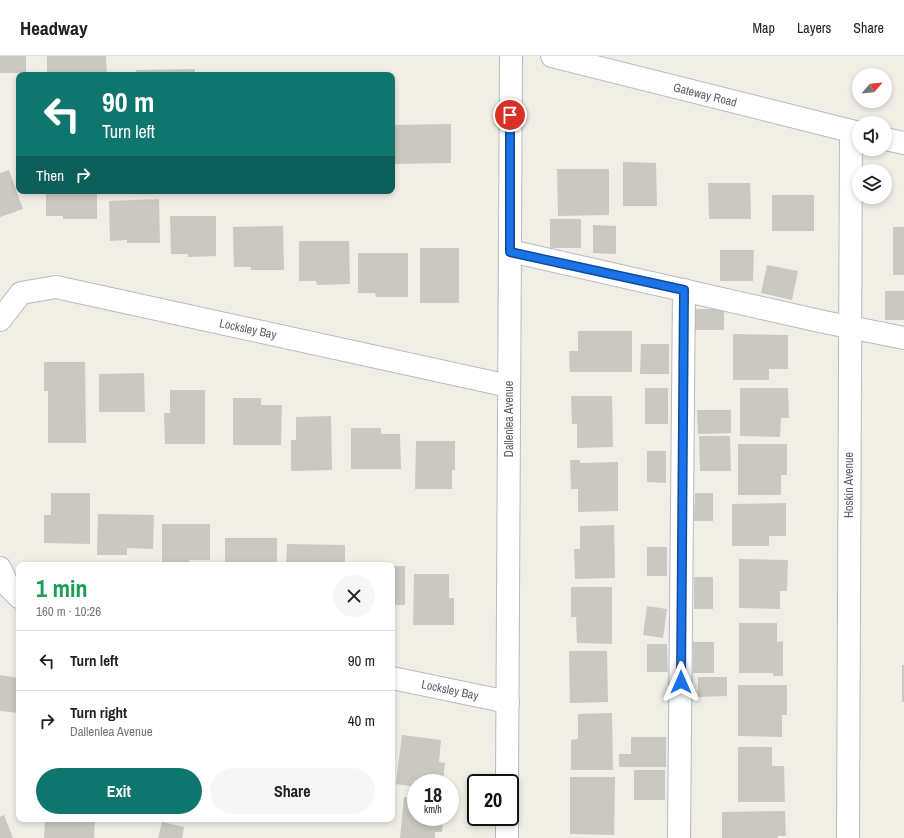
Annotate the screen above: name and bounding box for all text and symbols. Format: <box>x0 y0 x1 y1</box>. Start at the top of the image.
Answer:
text: Headway <box>20 15 88 41</box>
text: Map <box>753 19 775 37</box>
text: Layers <box>797 19 831 37</box>
text: Share <box>853 19 884 37</box>
north arrow <box>852 68 892 108</box>
map controls <box>852 68 892 204</box>
street label: Gateway Road <box>671 79 739 111</box>
text: 90 m <box>102 83 154 121</box>
icon: left <box>36 88 88 140</box>
pin <box>493 98 527 132</box>
icon: arrive <box>499 104 521 126</box>
button: sound <box>852 116 892 156</box>
text: Turn left <box>102 119 155 144</box>
icon: right <box>72 164 94 186</box>
button: layers <box>852 164 892 204</box>
text: Then <box>36 165 64 186</box>
street label: Locksley Bay <box>218 315 278 343</box>
street label: Dallenlea Avenue <box>501 381 517 457</box>
street label: Hoskin Avenue <box>841 452 857 518</box>
text: 1 min <box>36 572 87 604</box>
button: close <box>333 575 375 617</box>
text: 160 m · 10:26 <box>36 603 101 620</box>
icon: left <box>36 650 58 672</box>
text: Turn left <box>70 650 118 671</box>
text: 90 m <box>348 650 375 671</box>
position arrow <box>660 661 702 703</box>
street label: Locksley Bay <box>420 676 480 704</box>
text: Turn right <box>70 702 127 723</box>
icon: right <box>36 710 58 732</box>
text: 40 m <box>348 710 375 731</box>
text: Dallenlea Avenue <box>70 723 153 740</box>
button: Exit <box>36 768 202 814</box>
button: Share <box>210 768 375 814</box>
speed limit sign: 20 <box>467 774 519 826</box>
text: 18 <box>424 781 442 808</box>
text: km/h <box>424 803 442 816</box>

